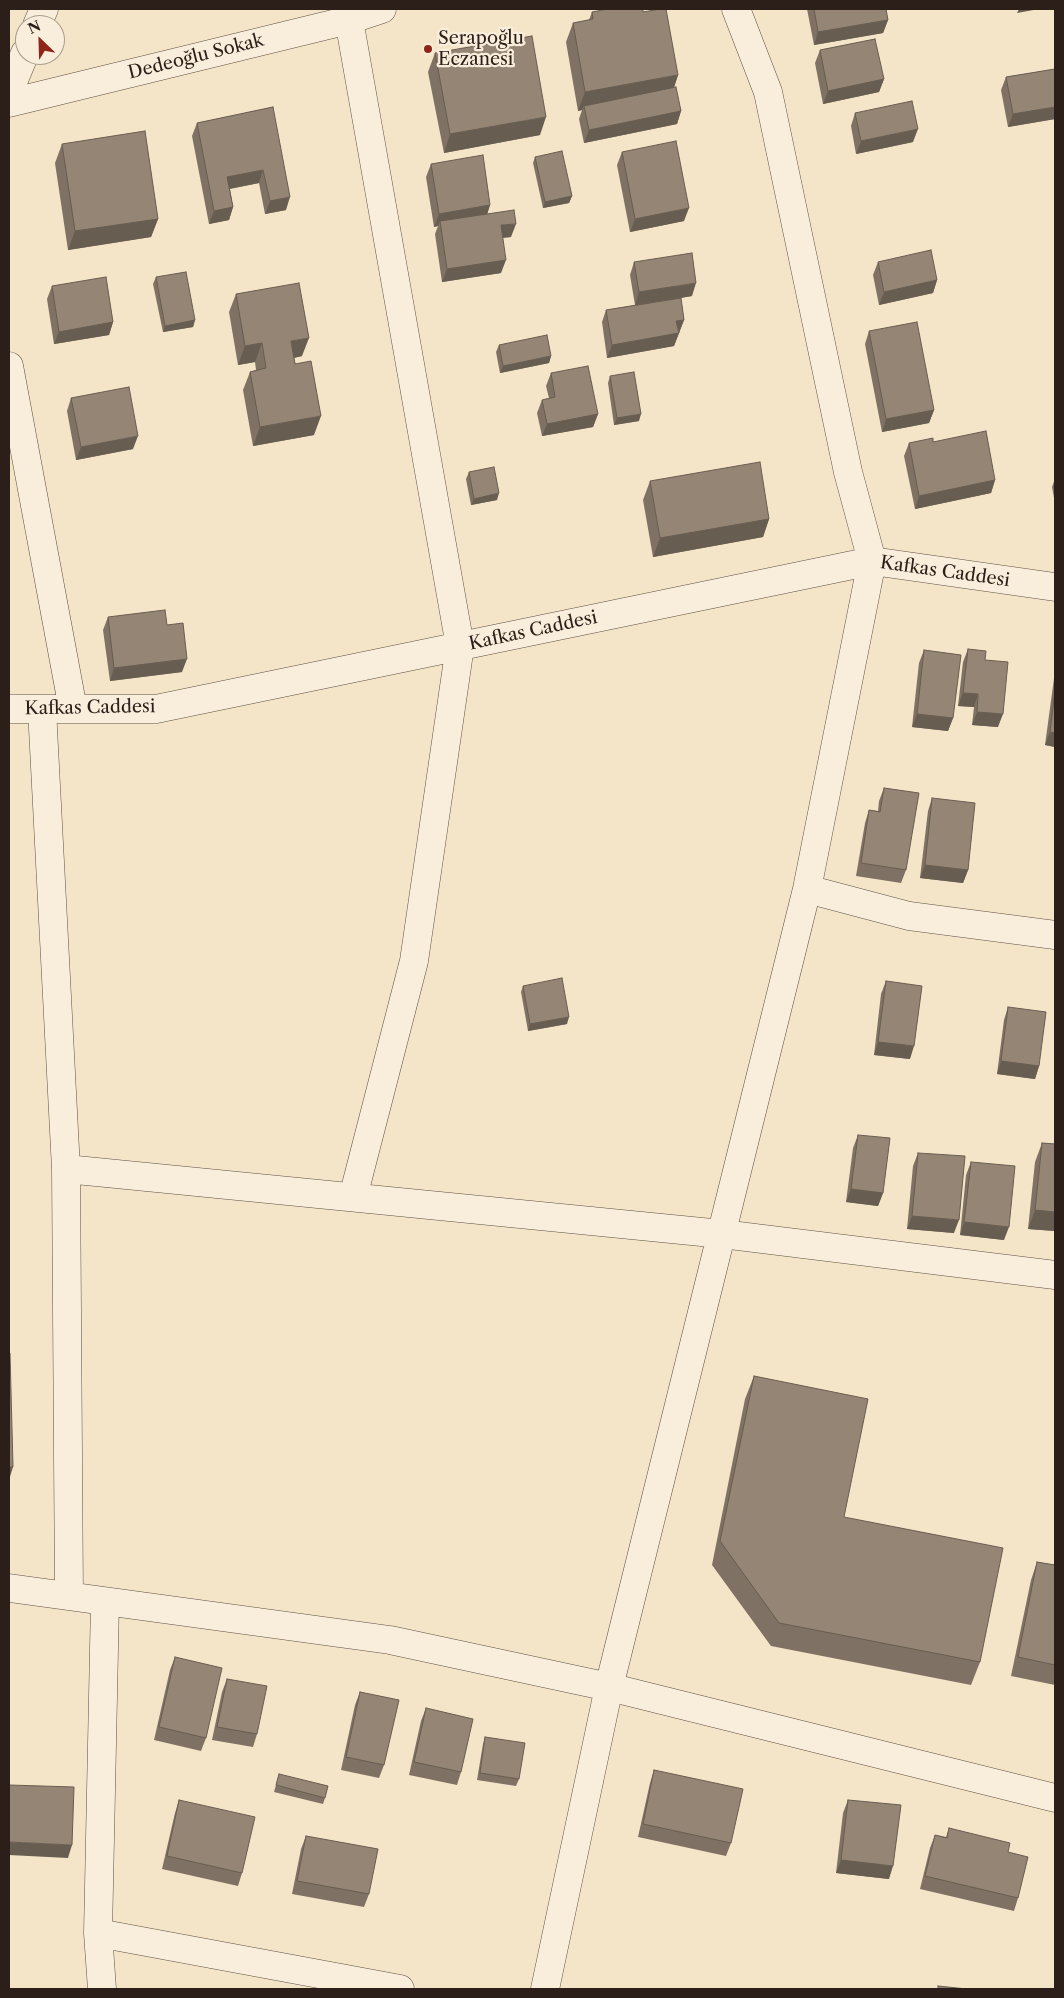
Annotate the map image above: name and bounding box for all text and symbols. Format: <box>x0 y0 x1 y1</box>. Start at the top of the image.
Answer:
north arrow <box>15 15 65 65</box>
text: N <box>25 17 44 38</box>
place label: Serapoğlu Eczanesi <box>438 28 524 70</box>
street label: Dedeoğlu Sokak <box>126 30 266 84</box>
marker: Serapoğlu Eczanesi <box>422 43 434 55</box>
street label: Kafkas Caddesi <box>879 552 1011 592</box>
street label: Kafkas Caddesi <box>467 607 599 655</box>
street label: Kafkas Caddesi <box>24 696 156 720</box>

